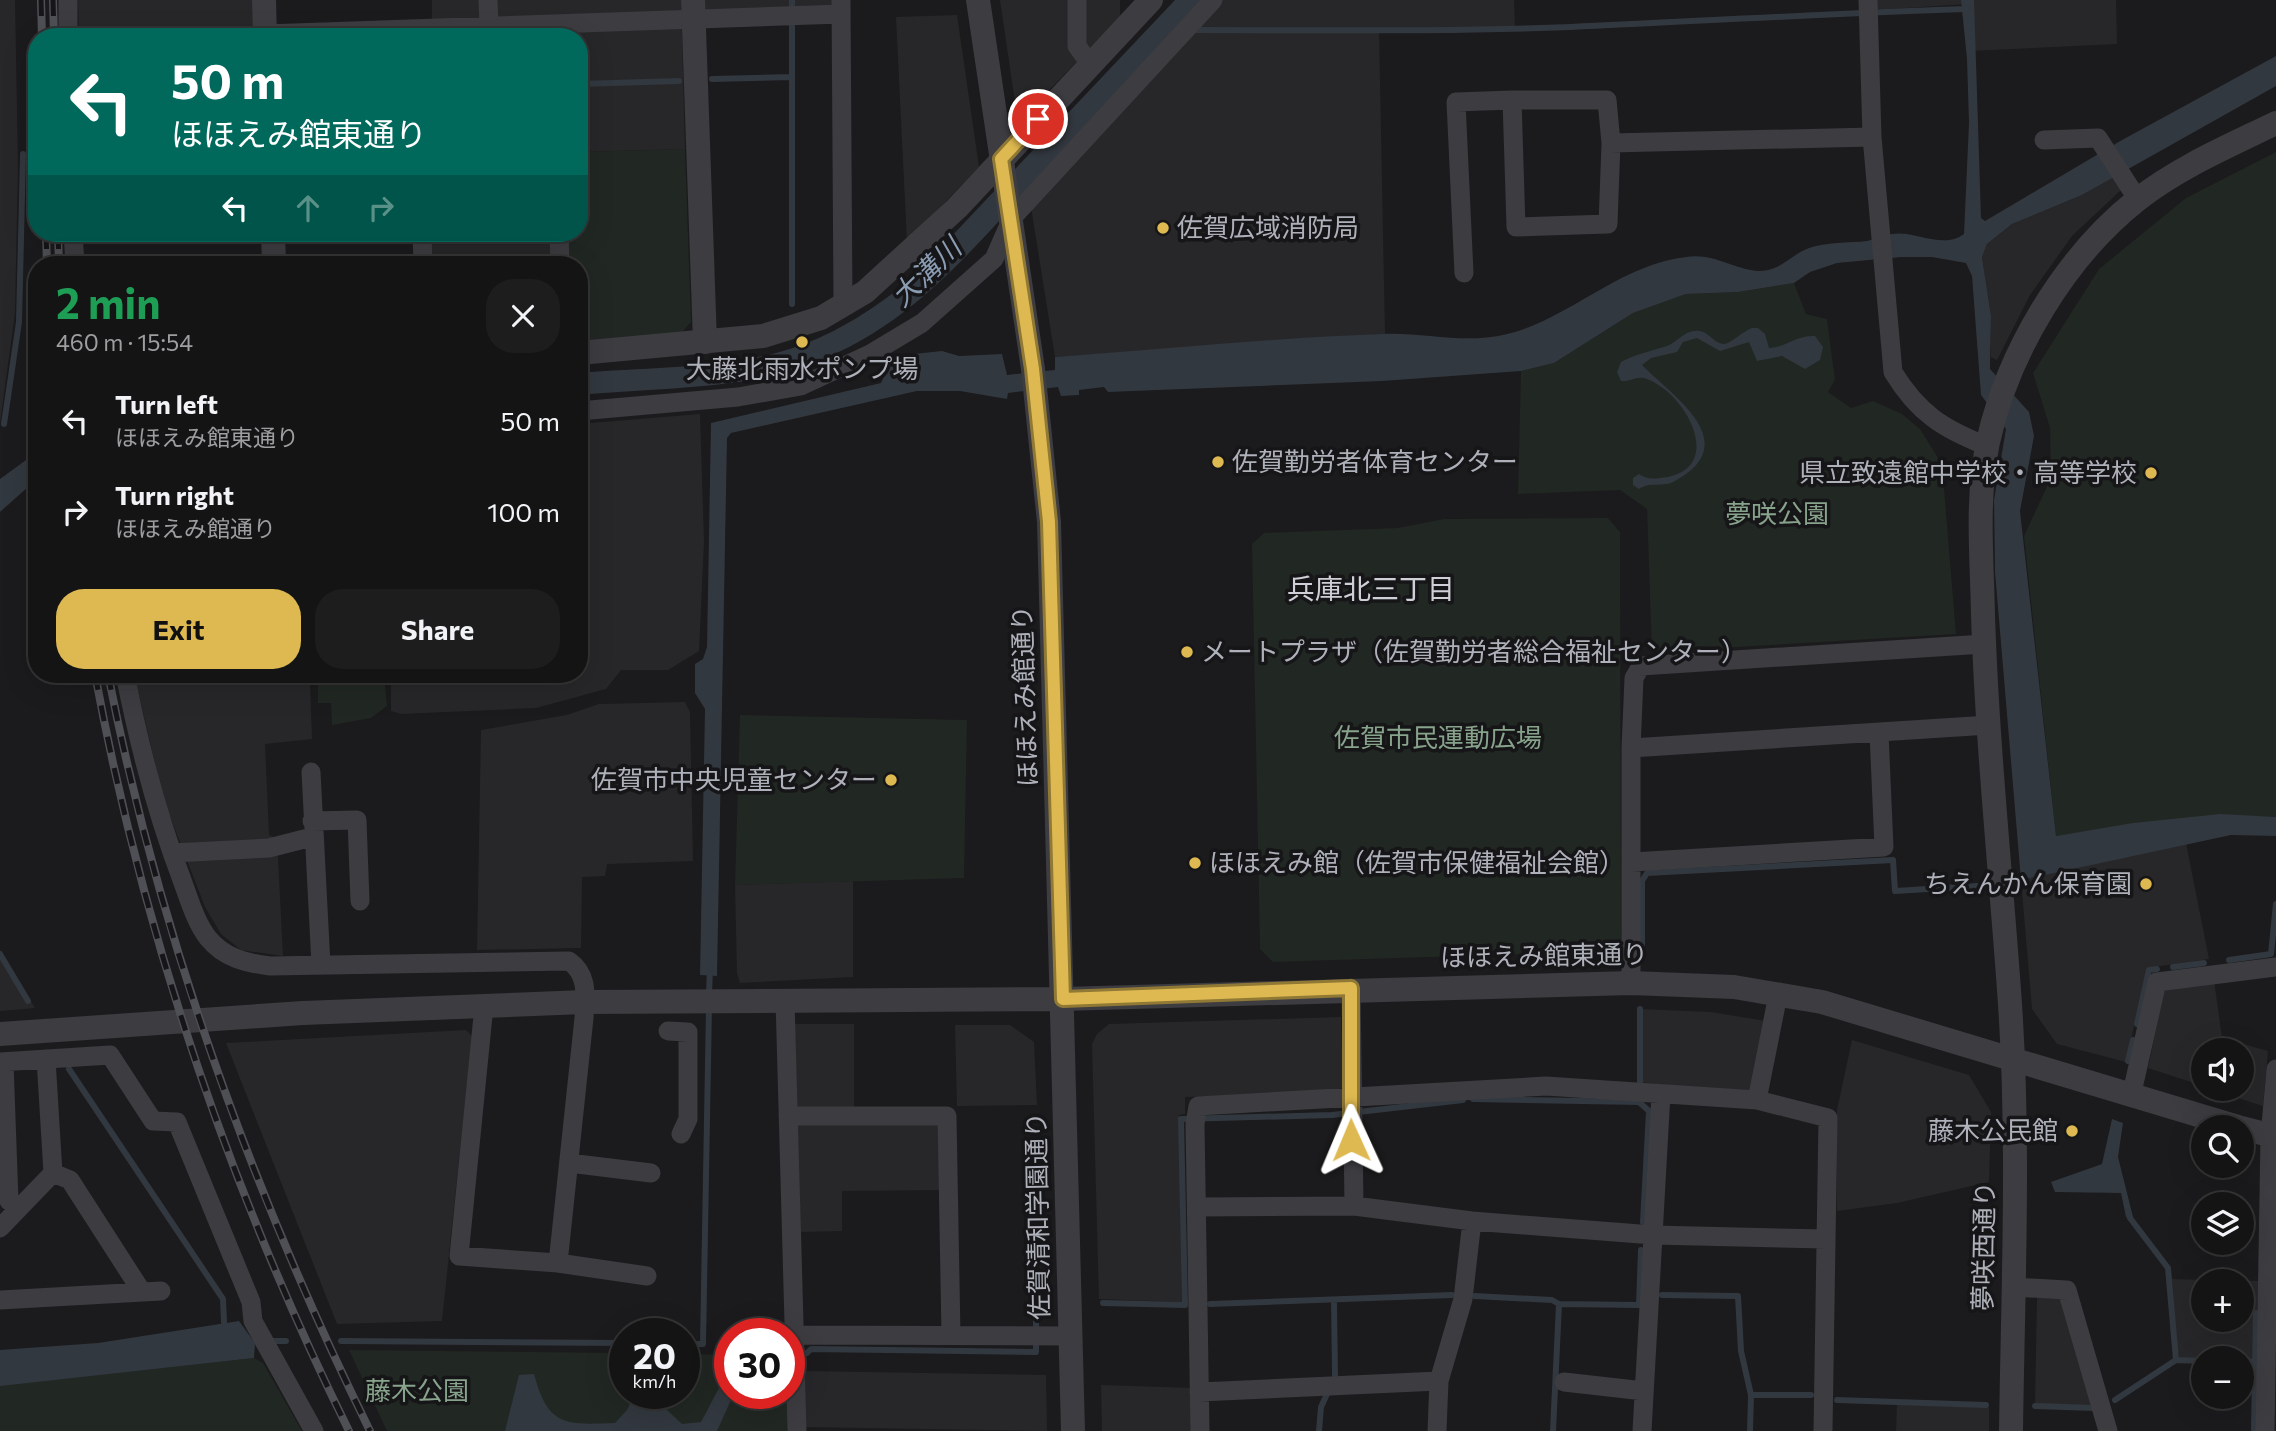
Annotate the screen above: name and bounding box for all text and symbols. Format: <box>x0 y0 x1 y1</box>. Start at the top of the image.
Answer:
text: 50 m <box>171 49 284 109</box>
icon: left <box>56 56 147 147</box>
pin <box>1008 89 1068 149</box>
icon: arrive <box>1019 100 1057 138</box>
text: ほほえみ館東通り <box>171 113 427 153</box>
icon: left <box>216 189 254 227</box>
icon: ahead <box>289 189 327 227</box>
icon: right <box>362 189 400 227</box>
place label: 佐賀広域消防局 <box>1177 211 1359 242</box>
marker: 佐賀広域消防局 <box>1155 220 1171 236</box>
water label: 大溝川 <box>883 228 969 313</box>
text: 2 min <box>56 276 161 328</box>
button: close <box>486 279 560 353</box>
text: 460 m · 15:54 <box>56 328 193 356</box>
marker: 大藤北雨水ポンプ場 <box>794 334 810 350</box>
place label: 大藤北雨水ポンプ場 <box>685 352 919 383</box>
text: Turn left <box>115 388 218 419</box>
icon: left <box>56 402 94 440</box>
text: 50 m <box>500 405 560 436</box>
text: ほほえみ館東通り <box>115 423 299 451</box>
place label: 佐賀勤労者体育センター <box>1232 445 1518 476</box>
marker: 佐賀勤労者体育センター <box>1210 454 1226 470</box>
place label: 県立致遠館中学校・高等学校 <box>1799 456 2137 487</box>
marker: 県立致遠館中学校・高等学校 <box>2143 465 2159 481</box>
text: Turn right <box>115 479 234 510</box>
icon: right <box>56 493 94 531</box>
text: 100 m <box>487 496 560 527</box>
park label: 夢咲公園 <box>1725 497 1829 528</box>
text: ほほえみ館通り <box>115 514 276 542</box>
district label: 兵庫北三丁目 <box>1287 571 1455 605</box>
button: Exit <box>56 589 301 669</box>
button: Share <box>315 589 560 669</box>
street label: ほほえみ館通り <box>1005 605 1042 788</box>
place label: メートプラザ（佐賀勤労者総合福祉センター） <box>1201 635 1747 666</box>
marker: メートプラザ（佐賀勤労者総合福祉センター） <box>1179 644 1195 660</box>
park label: 佐賀市民運動広場 <box>1334 721 1542 752</box>
place label: 佐賀市中央児童センター <box>591 763 877 794</box>
marker: 佐賀市中央児童センター <box>883 772 899 788</box>
place label: ほほえみ館（佐賀市保健福祉会館） <box>1209 846 1625 877</box>
marker: ほほえみ館（佐賀市保健福祉会館） <box>1187 855 1203 871</box>
place label: ちえんかん保育園 <box>1924 867 2132 898</box>
marker: ちえんかん保育園 <box>2138 876 2154 892</box>
street label: ほほえみ館東通り <box>1440 937 1648 972</box>
map controls <box>2191 1038 2254 1409</box>
button: sound <box>2191 1038 2254 1101</box>
position arrow <box>1314 1103 1388 1177</box>
street label: 佐賀清和学園通り <box>1019 1112 1054 1320</box>
place label: 藤木公民館 <box>1928 1114 2058 1145</box>
button: search <box>2191 1115 2254 1178</box>
marker: 藤木公民館 <box>2064 1123 2080 1139</box>
street label: 夢咲西通り <box>1966 1181 1999 1311</box>
button: layers <box>2191 1192 2254 1255</box>
button: + <box>2191 1269 2254 1332</box>
speed limit sign: 30 <box>714 1318 805 1409</box>
text: 20 <box>633 1333 676 1376</box>
button: − <box>2191 1346 2254 1409</box>
text: km/h <box>633 1370 676 1392</box>
park label: 藤木公園 <box>365 1374 469 1405</box>

